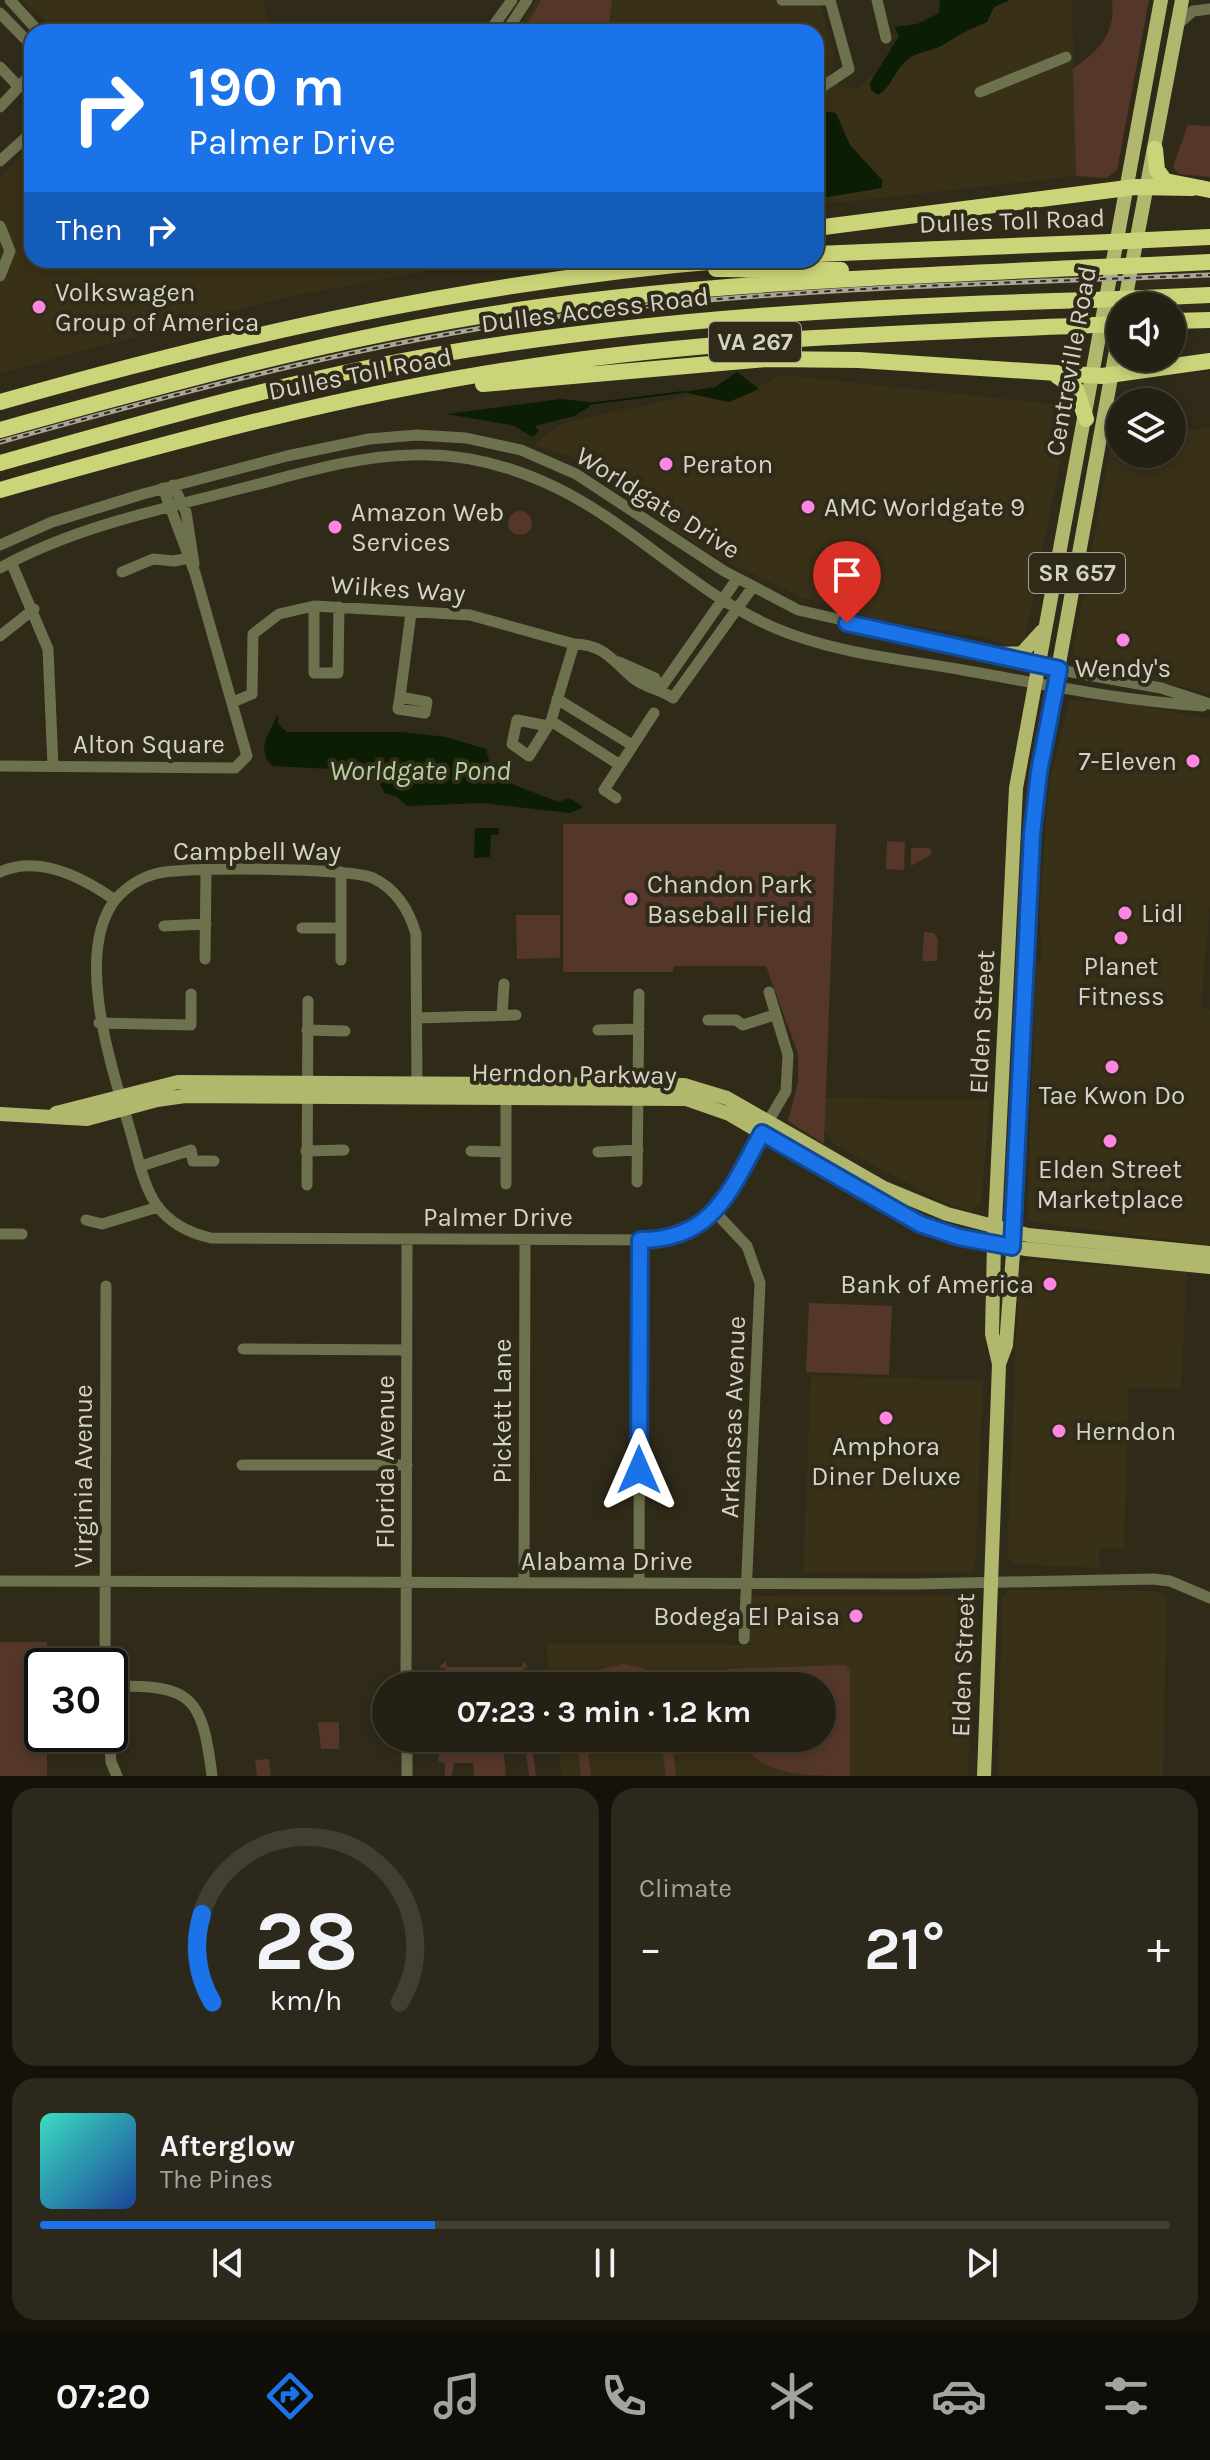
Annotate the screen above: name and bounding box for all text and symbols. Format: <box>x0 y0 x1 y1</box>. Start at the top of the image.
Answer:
text: 190 m <box>188 54 345 119</box>
icon: right <box>56 56 160 160</box>
text: Palmer Drive <box>188 121 396 163</box>
street label: Dulles Toll Road <box>918 202 1106 240</box>
icon: right <box>139 208 183 252</box>
text: Then <box>56 212 123 248</box>
street label: Centreville Road <box>1039 264 1103 458</box>
place label: Volkswagen Group of America <box>55 277 259 338</box>
street label: Dulles Access Road <box>479 281 711 339</box>
map controls <box>1106 292 1186 468</box>
button: sound <box>1106 292 1186 372</box>
marker: Volkswagen Group of America <box>30 298 48 316</box>
road number: VA 267 <box>709 322 801 362</box>
street label: Dulles Toll Road <box>266 341 454 407</box>
button: layers <box>1106 388 1186 468</box>
street label: Worldgate Drive <box>570 440 746 566</box>
place label: Peraton <box>682 449 773 480</box>
marker: Peraton <box>657 455 675 473</box>
place label: AMC Worldgate 9 <box>824 492 1025 523</box>
place label: Amazon Web Services <box>351 497 504 558</box>
marker: AMC Worldgate 9 <box>799 498 817 516</box>
marker: Amazon Web Services <box>326 518 344 536</box>
pin <box>813 541 881 623</box>
icon: arrive <box>825 553 869 597</box>
road number: SR 657 <box>1029 553 1125 593</box>
street label: Wilkes Way <box>330 569 466 609</box>
marker: Wendy's <box>1114 631 1132 649</box>
place label: Wendy's <box>1075 653 1171 684</box>
street label: Alton Square <box>73 729 225 760</box>
place label: 7-Eleven <box>1078 746 1177 777</box>
marker: 7-Eleven <box>1184 752 1202 770</box>
water label: Worldgate Pond <box>329 754 511 787</box>
street label: Campbell Way <box>173 836 341 867</box>
place label: Chandon Park Baseball Field <box>647 869 813 930</box>
marker: Chandon Park Baseball Field <box>622 890 640 908</box>
place label: Lidl <box>1141 898 1184 929</box>
marker: Lidl <box>1116 904 1134 922</box>
marker: Planet Fitness <box>1112 929 1130 947</box>
street label: Elden Street <box>963 949 1001 1095</box>
place label: Planet Fitness <box>1077 951 1165 1012</box>
street label: Herndon Parkway <box>471 1057 677 1091</box>
marker: Tae Kwon Do <box>1103 1058 1121 1076</box>
place label: Tae Kwon Do <box>1039 1080 1185 1111</box>
marker: Elden Street Marketplace <box>1101 1132 1119 1150</box>
place label: Elden Street Marketplace <box>1036 1154 1184 1215</box>
street label: Palmer Drive <box>423 1202 573 1233</box>
place label: Bank of America <box>840 1269 1034 1300</box>
marker: Bank of America <box>1041 1275 1059 1293</box>
street label: Arkansas Avenue <box>714 1315 752 1519</box>
street label: Pickett Lane <box>487 1339 518 1483</box>
street label: Florida Avenue <box>370 1375 401 1549</box>
street label: Virginia Avenue <box>68 1384 99 1568</box>
marker: Amphora Diner Deluxe <box>877 1409 895 1427</box>
place label: Herndon <box>1075 1416 1176 1447</box>
marker: Herndon <box>1050 1422 1068 1440</box>
position arrow <box>597 1428 681 1512</box>
place label: Amphora Diner Deluxe <box>811 1431 961 1492</box>
street label: Alabama Drive <box>521 1546 693 1577</box>
street label: Elden Street <box>945 1592 981 1737</box>
place label: Bodega El Paisa <box>653 1601 840 1632</box>
marker: Bodega El Paisa <box>847 1607 865 1625</box>
speed limit sign: 30 <box>24 1648 128 1752</box>
text: 07:23 · 3 min · 1.2 km <box>457 1694 751 1730</box>
text: Climate <box>639 1873 732 1904</box>
text: 28 <box>253 1893 358 1990</box>
text: 21° <box>864 1914 945 1984</box>
text: − <box>639 1923 662 1974</box>
text: + <box>1147 1923 1170 1974</box>
text: km/h <box>269 1984 342 2017</box>
text: Afterglow <box>160 2128 295 2164</box>
text: The Pines <box>160 2164 273 2195</box>
icon: previous <box>206 2241 250 2285</box>
icon: pause <box>583 2241 627 2285</box>
icon: next <box>960 2241 1004 2285</box>
icon: directions <box>262 2368 318 2424</box>
icon: music <box>429 2368 485 2424</box>
icon: phone <box>596 2368 652 2424</box>
icon: climate <box>764 2368 820 2424</box>
icon: car <box>931 2368 987 2424</box>
icon: filters <box>1098 2368 1154 2424</box>
text: 07:20 <box>56 2375 151 2417</box>

